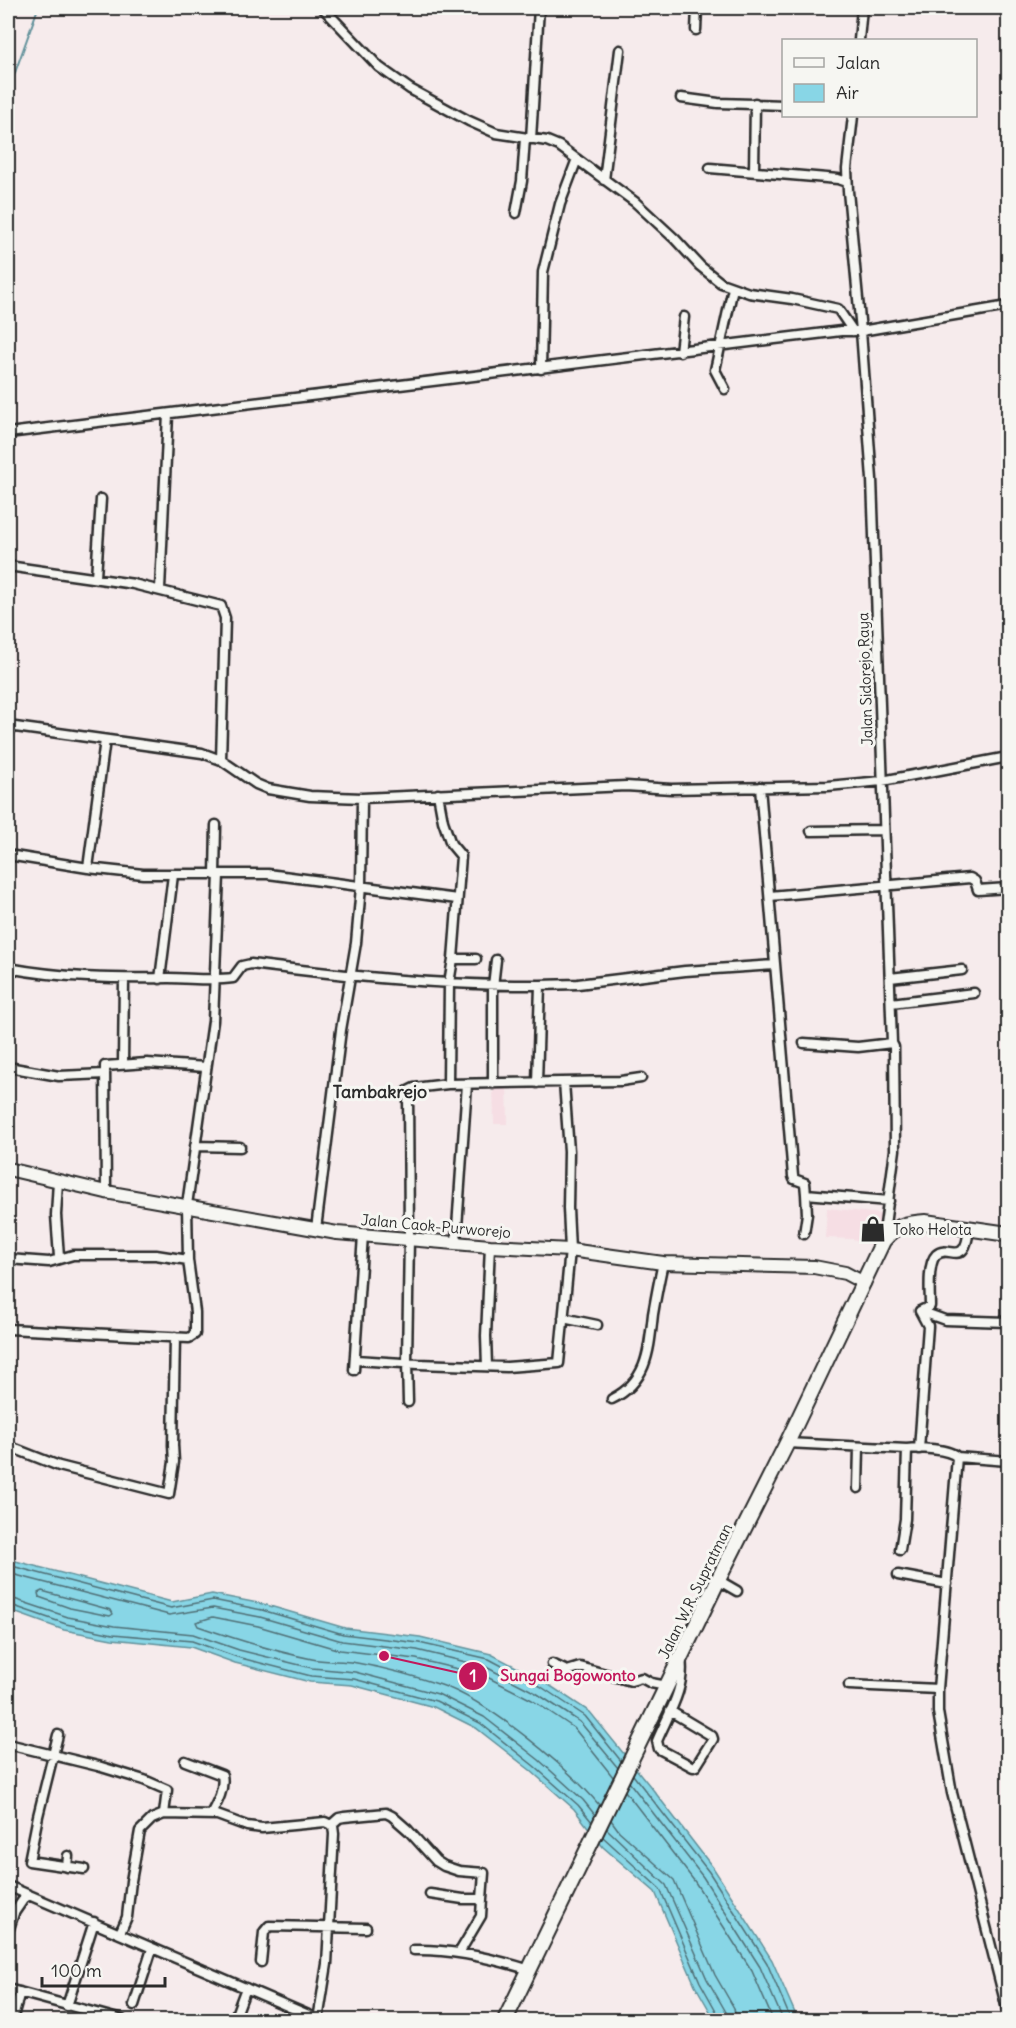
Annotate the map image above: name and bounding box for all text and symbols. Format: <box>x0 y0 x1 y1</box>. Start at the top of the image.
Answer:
legend <box>782 39 977 117</box>
text: Jalan <box>836 51 880 74</box>
text: Air <box>836 81 860 104</box>
street label: Jalan Sidorejo Raya <box>853 612 877 746</box>
district label: Tambakrejo <box>333 1080 427 1103</box>
street label: Jalan Caok-Purworejo <box>360 1210 512 1242</box>
shop icon: Toko Helota <box>858 1214 888 1244</box>
place label: Toko Helota <box>893 1220 972 1239</box>
street label: Jalan W.R. Supratman <box>654 1520 736 1662</box>
callout: Sungai Bogowonto <box>458 1659 648 1693</box>
text: 1 <box>469 1664 477 1687</box>
text: Sungai Bogowonto <box>500 1665 636 1686</box>
scale bar <box>42 1950 165 1988</box>
text: 100 m <box>51 1959 102 1982</box>

